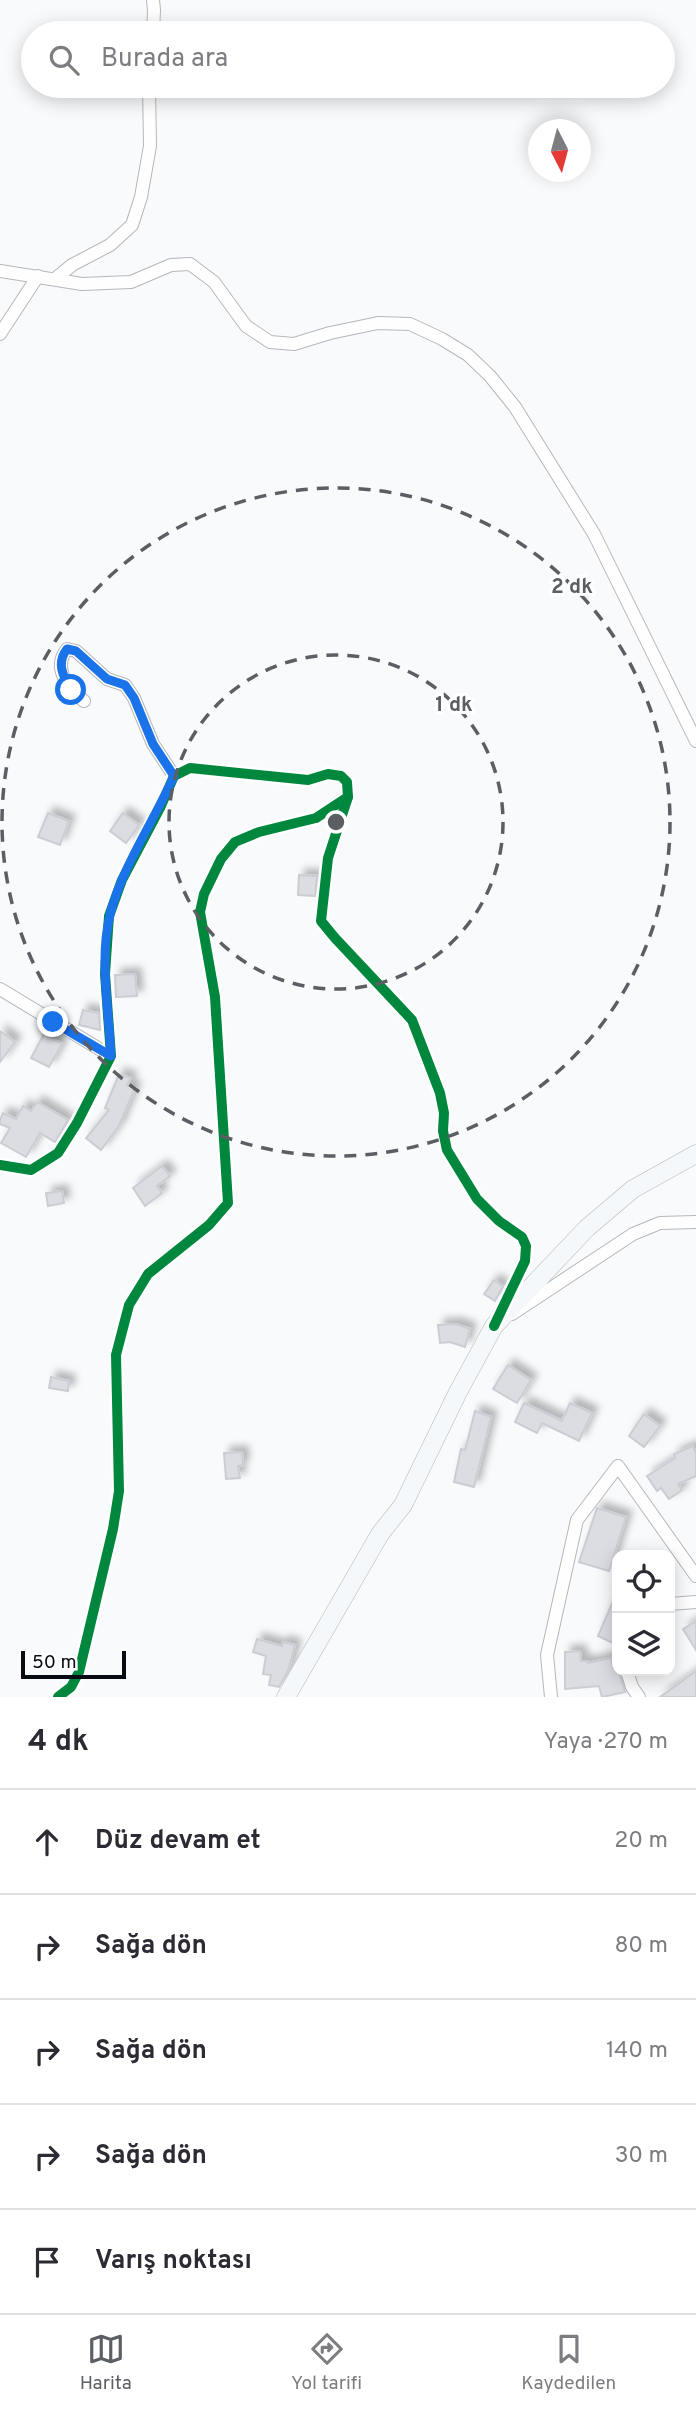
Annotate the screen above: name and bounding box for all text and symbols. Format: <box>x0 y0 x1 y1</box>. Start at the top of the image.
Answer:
search box <box>21 21 675 98</box>
icon: search <box>45 41 83 79</box>
text: Burada ara <box>101 43 228 76</box>
north arrow <box>528 119 591 182</box>
text: 2 dk <box>551 574 593 601</box>
route start <box>55 674 86 705</box>
text: 1 dk <box>435 692 473 719</box>
centre of rings <box>324 810 348 834</box>
route end <box>37 1006 68 1037</box>
map controls <box>612 1550 675 1676</box>
button: locate <box>612 1550 675 1613</box>
button: layers <box>612 1613 675 1676</box>
scale bar <box>21 1648 126 1680</box>
text: 50 m <box>32 1651 77 1675</box>
text: 4 dk <box>28 1724 89 1761</box>
text: Yaya · 270 m <box>543 1728 668 1757</box>
icon: ahead <box>28 1823 66 1861</box>
text: Düz devam et <box>95 1825 261 1858</box>
text: 20 m <box>614 1827 668 1856</box>
icon: right <box>28 1928 66 1966</box>
text: Sağa dön <box>95 1930 207 1963</box>
text: 80 m <box>615 1932 668 1961</box>
icon: right <box>28 2033 66 2071</box>
text: Sağa dön <box>95 2035 207 2068</box>
text: 140 m <box>606 2037 668 2066</box>
icon: right <box>28 2138 66 2176</box>
text: Sağa dön <box>95 2140 207 2173</box>
text: 30 m <box>615 2142 668 2171</box>
icon: arrive <box>28 2243 66 2281</box>
text: Varış noktası <box>95 2245 252 2278</box>
tab: Harita <box>80 2330 132 2396</box>
tab: Yol tarifi <box>291 2330 362 2396</box>
tab: Kaydedilen <box>521 2330 616 2396</box>

